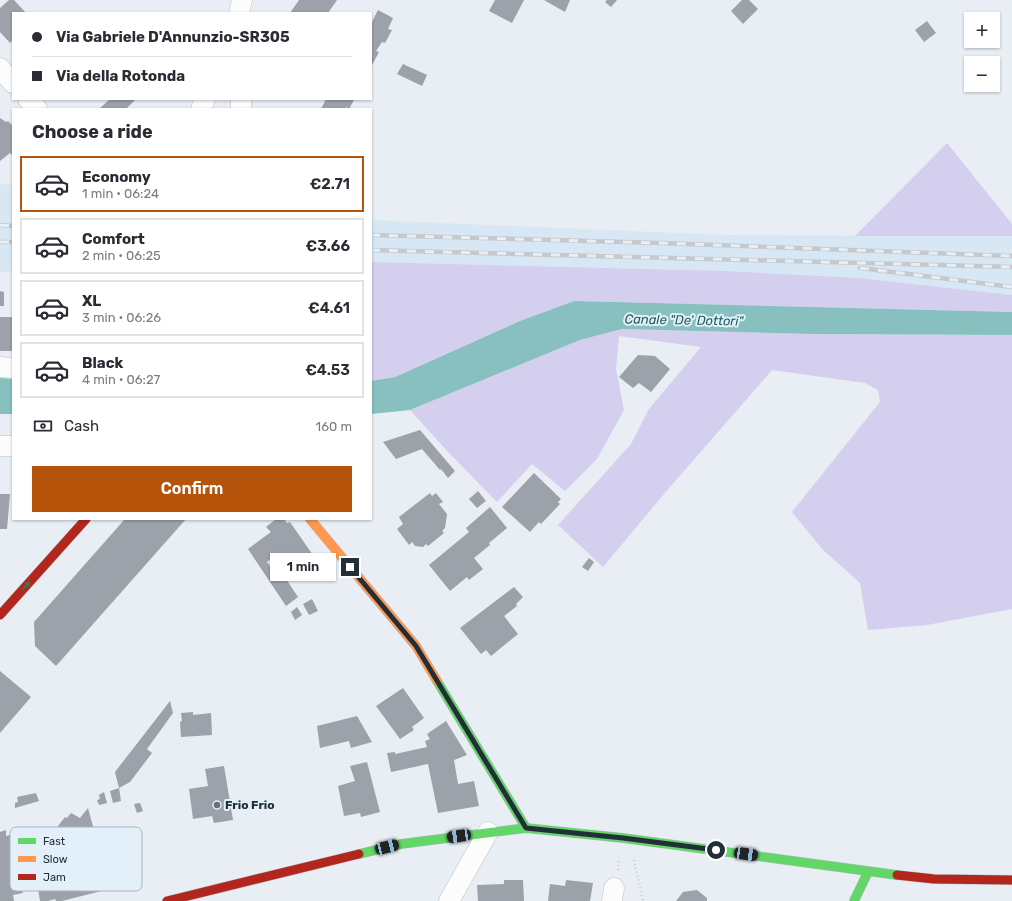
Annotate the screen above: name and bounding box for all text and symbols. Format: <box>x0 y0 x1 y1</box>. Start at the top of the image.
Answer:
map controls <box>964 12 1000 92</box>
button: + <box>964 12 1000 48</box>
text: Via Gabriele D'Annunzio-SR305 <box>56 28 290 46</box>
button: − <box>964 56 1000 92</box>
text: Via della Rotonda <box>56 67 185 85</box>
text: Choose a ride <box>32 121 153 143</box>
icon: car <box>34 166 70 202</box>
text: Economy <box>82 168 151 186</box>
text: €2.71 <box>310 175 350 193</box>
text: 1 min · 06:24 <box>82 186 159 201</box>
icon: car <box>34 228 70 264</box>
text: Comfort <box>82 230 145 248</box>
text: €3.66 <box>306 237 350 255</box>
text: 2 min · 06:25 <box>82 248 161 263</box>
icon: car <box>34 290 70 326</box>
text: XL <box>82 292 101 310</box>
text: €4.61 <box>308 299 350 317</box>
text: 3 min · 06:26 <box>82 310 161 325</box>
water label: Canale "De' Dottori" <box>624 311 745 329</box>
icon: car <box>34 352 70 388</box>
text: Black <box>82 354 123 372</box>
text: €4.53 <box>305 361 350 379</box>
text: 4 min · 06:27 <box>82 372 160 387</box>
icon: cash <box>32 415 54 437</box>
text: Cash <box>64 417 99 435</box>
text: 160 m <box>316 419 352 434</box>
button: Confirm <box>32 466 352 512</box>
callout: 1 min <box>270 553 336 581</box>
route end <box>341 558 359 576</box>
text: 1 min <box>287 559 319 574</box>
one-way arrow <box>21 581 31 591</box>
place label: Frio Frio <box>225 798 275 812</box>
marker: Frio Frio <box>212 800 222 810</box>
legend <box>10 827 142 891</box>
car <box>446 828 472 844</box>
text: Fast <box>43 835 66 848</box>
car <box>374 838 400 856</box>
route start <box>707 841 725 859</box>
car <box>733 846 759 862</box>
text: Slow <box>43 853 68 866</box>
text: Jam <box>43 871 66 884</box>

